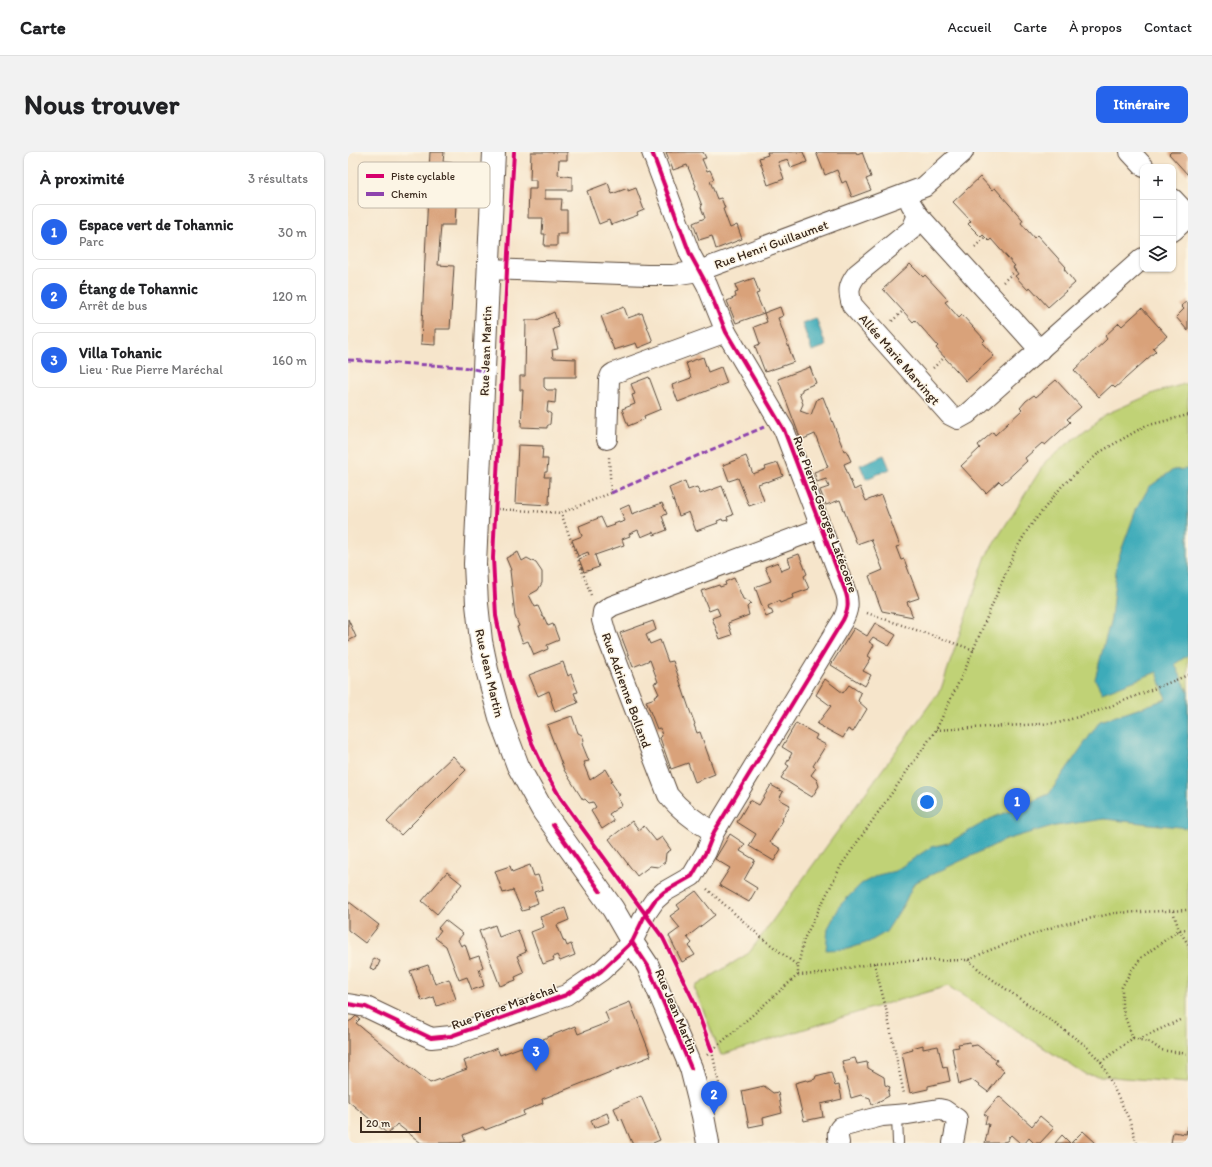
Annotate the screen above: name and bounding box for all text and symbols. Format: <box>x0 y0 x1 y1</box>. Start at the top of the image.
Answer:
text: Carte <box>20 16 66 39</box>
text: Accueil <box>948 19 991 36</box>
text: Carte <box>1013 19 1047 36</box>
text: À propos <box>1069 19 1122 36</box>
text: Contact <box>1144 19 1192 36</box>
button: Itinéraire <box>1096 86 1188 123</box>
text: Nous trouver <box>24 87 179 121</box>
legend <box>358 162 490 208</box>
map controls <box>1140 164 1176 272</box>
button: + <box>1140 164 1176 200</box>
text: À proximité <box>40 168 125 188</box>
text: Piste cyclable <box>391 170 455 183</box>
text: 3 résultats <box>248 171 308 186</box>
text: Chemin <box>391 188 428 201</box>
button: − <box>1140 200 1176 236</box>
text: Espace vert de Tohannic <box>79 216 233 234</box>
street label: Rue Henri Guillaumet <box>712 217 830 272</box>
text: 1 <box>51 225 57 240</box>
text: 30 m <box>278 225 307 240</box>
text: Parc <box>79 234 104 249</box>
button: layers <box>1140 236 1176 272</box>
text: Étang de Tohannic <box>79 280 198 298</box>
text: 2 <box>51 289 57 304</box>
text: 120 m <box>272 289 307 304</box>
text: Arrêt de bus <box>79 298 147 313</box>
street label: Rue Jean Martin <box>476 305 495 396</box>
street label: Allée Marie Marvingt <box>856 311 943 408</box>
text: Villa Tohanic <box>79 344 162 362</box>
text: 3 <box>50 353 58 368</box>
text: 160 m <box>272 353 307 368</box>
text: Lieu · Rue Pierre Maréchal <box>79 362 223 377</box>
street label: Rue Pierre-Georges Latécoère <box>790 434 861 595</box>
street label: Rue Jean Martin <box>472 627 507 719</box>
street label: Rue Adrienne Bolland <box>599 631 654 750</box>
pin: 1 <box>1004 788 1030 821</box>
your location <box>917 792 937 812</box>
street label: Rue Jean Martin <box>652 967 701 1056</box>
street label: Rue Pierre Maréchal <box>449 980 560 1033</box>
pin: 3 <box>523 1038 549 1071</box>
pin: 2 <box>701 1081 727 1114</box>
scale bar <box>360 1115 421 1134</box>
text: 20 m <box>366 1117 390 1130</box>

